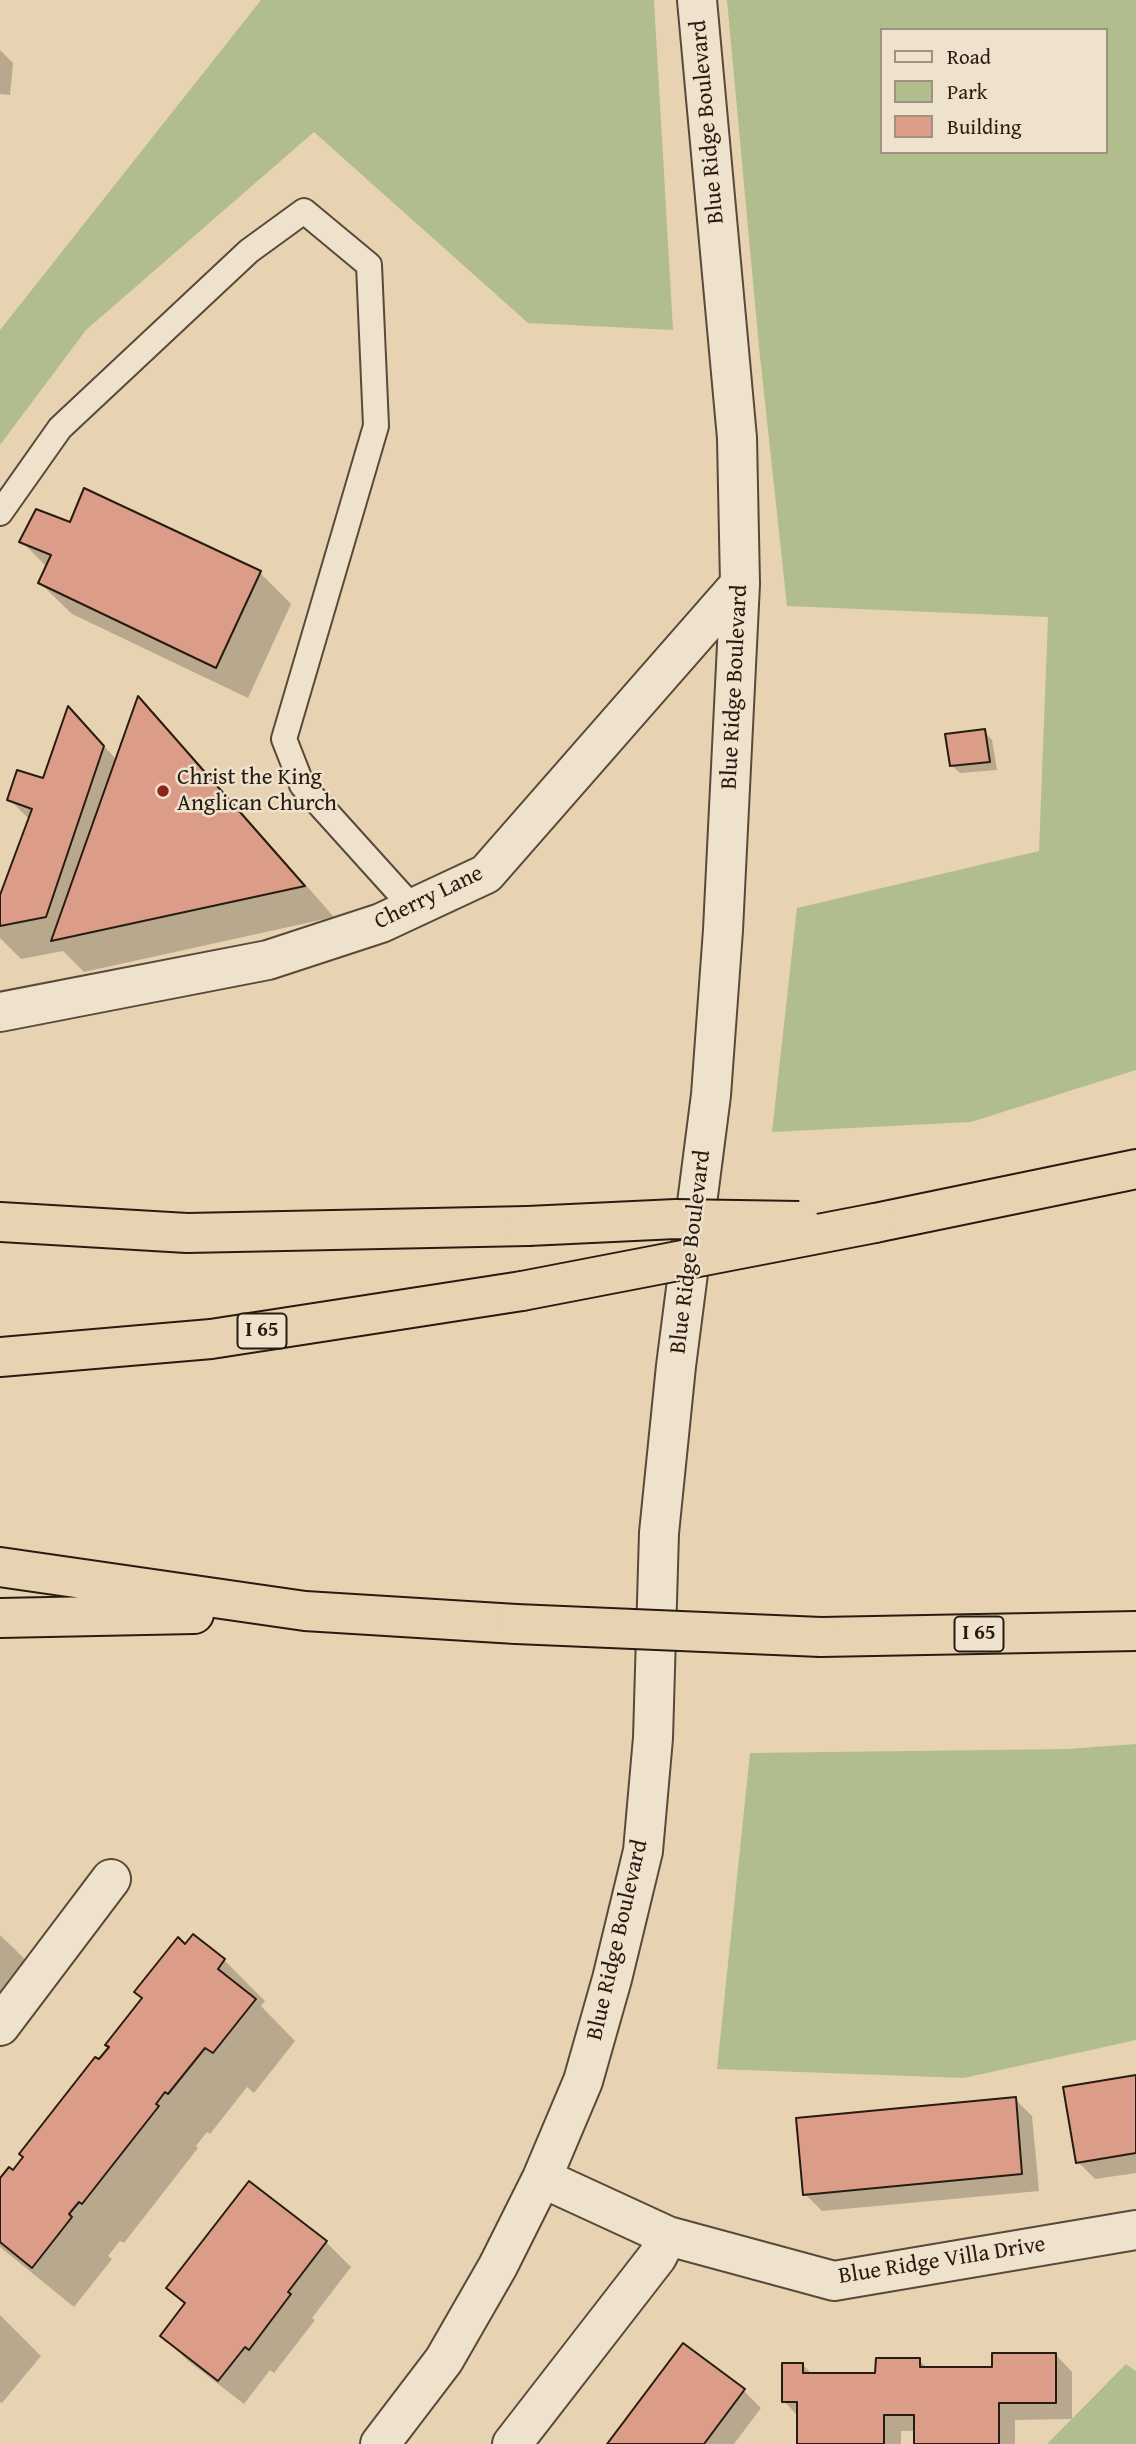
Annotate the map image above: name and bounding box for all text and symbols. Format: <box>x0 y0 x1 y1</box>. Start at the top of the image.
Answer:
street label: Blue Ridge Boulevard <box>685 19 731 225</box>
legend <box>880 28 1108 154</box>
text: Road <box>947 41 991 72</box>
text: Park <box>947 76 988 107</box>
text: Building <box>947 111 1021 142</box>
street label: Blue Ridge Boulevard <box>716 584 754 790</box>
place label: Christ the King Anglican Church <box>177 764 337 818</box>
marker: Christ the King Anglican Church <box>155 783 171 799</box>
street label: Cherry Lane <box>370 860 488 936</box>
street label: Blue Ridge Boulevard <box>665 1149 717 1355</box>
road number: I 65 <box>238 1314 286 1348</box>
road number: I 65 <box>954 1616 1004 1652</box>
street label: Blue Ridge Boulevard <box>582 1837 654 2043</box>
street label: Blue Ridge Villa Drive <box>837 2231 1047 2291</box>

